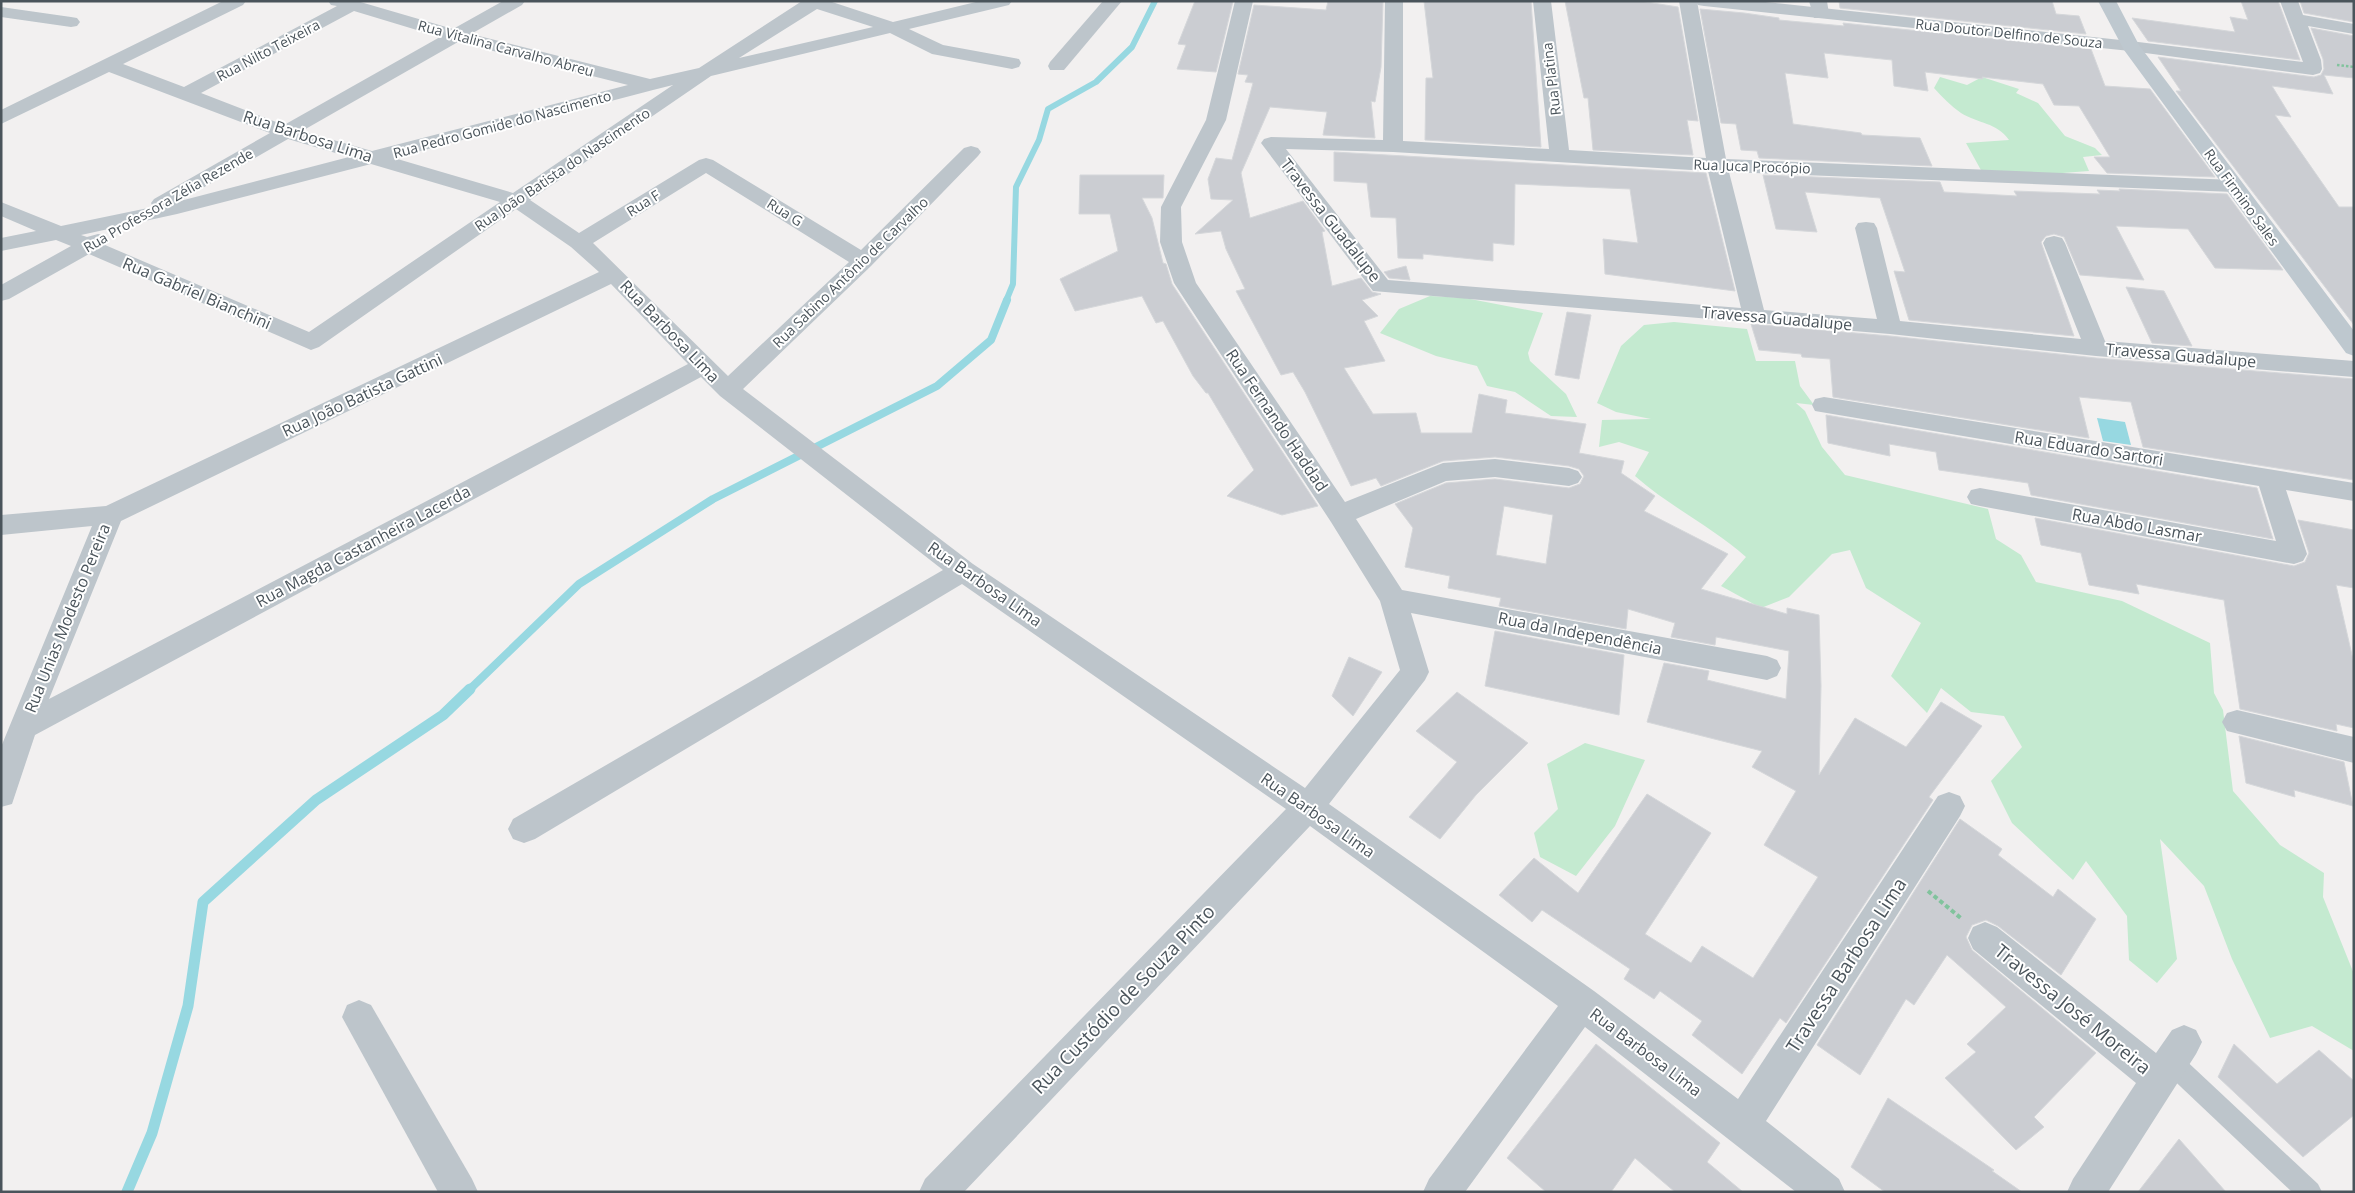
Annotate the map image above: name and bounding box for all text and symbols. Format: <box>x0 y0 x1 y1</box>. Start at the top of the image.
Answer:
street label: Rua Doutor Delfino de Souza <box>1914 14 2104 52</box>
street label: Rua Nilto Teixeira <box>213 15 323 85</box>
street label: Rua Vitalina Carvalho Abreu <box>416 15 596 81</box>
street label: Rua Platina <box>1537 41 1565 117</box>
street label: Rua Pedro Gomide do Nascimento <box>391 86 613 162</box>
street label: Rua João Batista do Nascimento <box>471 103 653 235</box>
street label: Rua Barbosa Lima <box>241 105 375 167</box>
street label: Rua Professora Zélia Rezende <box>80 143 256 256</box>
street label: Rua Firmino Sales <box>2200 145 2284 250</box>
street label: Travessa Guadalupe <box>1276 154 1386 286</box>
street label: Rua Juca Procópio <box>1693 154 1811 178</box>
street label: Rua F <box>623 185 663 221</box>
street label: Rua Sabino Antônio de Carvalho <box>768 192 932 352</box>
street label: Rua G <box>764 194 806 230</box>
street label: Rua Gabriel Bianchini <box>119 252 275 334</box>
street label: Rua Barbosa Lima <box>615 275 725 387</box>
street label: Travessa Guadalupe <box>1701 300 1853 336</box>
street label: Travessa Guadalupe <box>2105 337 2257 373</box>
street label: Rua Fernando Haddad <box>1221 344 1333 496</box>
street label: Rua João Batista Gattini <box>278 348 446 442</box>
street label: Rua Eduardo Sartori <box>2013 425 2165 471</box>
street label: Rua Magda Castanheira Lacerda <box>252 480 474 612</box>
street label: Rua Abdo Lasmar <box>2070 503 2204 547</box>
street label: Rua Unias Modesto Pereira <box>19 520 115 716</box>
street label: Rua Barbosa Lima <box>924 536 1046 632</box>
street label: Rua da Independência <box>1496 606 1664 660</box>
street label: Rua Barbosa Lima <box>1257 767 1379 863</box>
street label: Travessa Barbosa Lima <box>1780 873 1912 1057</box>
street label: Rua Custódio de Souza Pinto <box>1026 899 1220 1099</box>
street label: Travessa José Moreira <box>1990 938 2156 1080</box>
street label: Rua Barbosa Lima <box>1586 1003 1706 1101</box>

